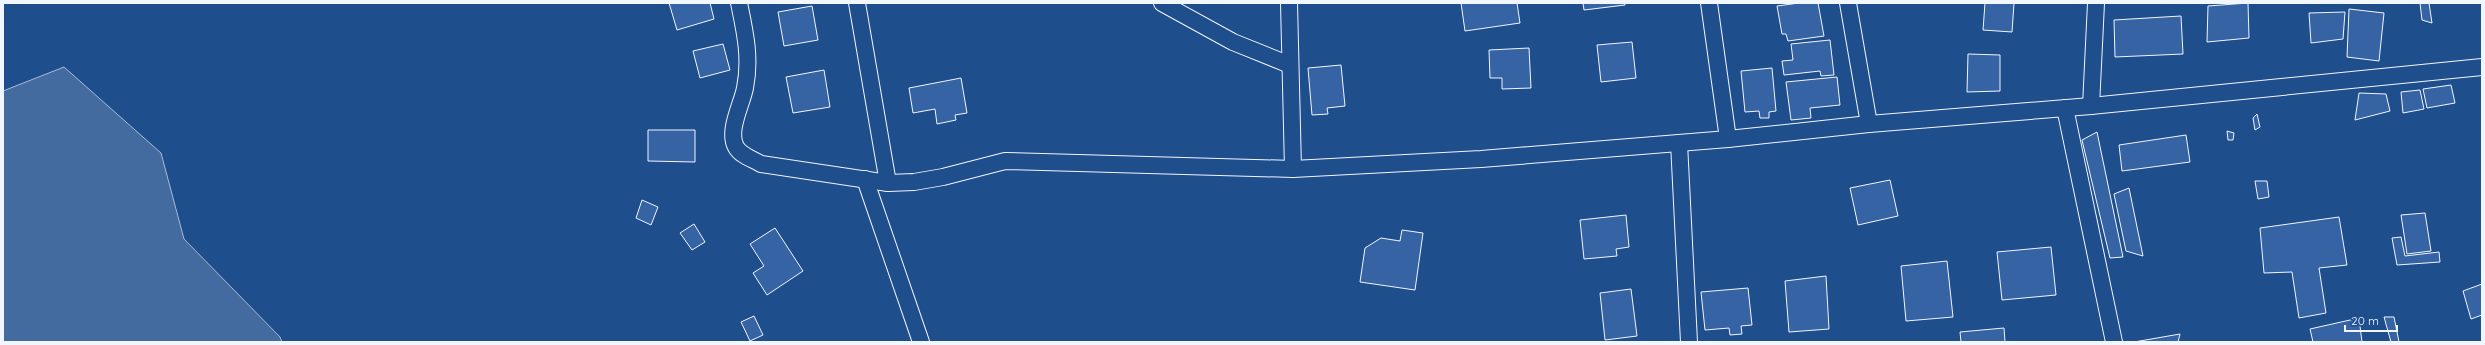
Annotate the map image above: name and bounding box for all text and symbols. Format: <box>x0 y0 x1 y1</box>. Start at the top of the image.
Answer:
scale bar <box>2345 307 2397 333</box>
text: 20 m <box>2351 313 2379 328</box>

